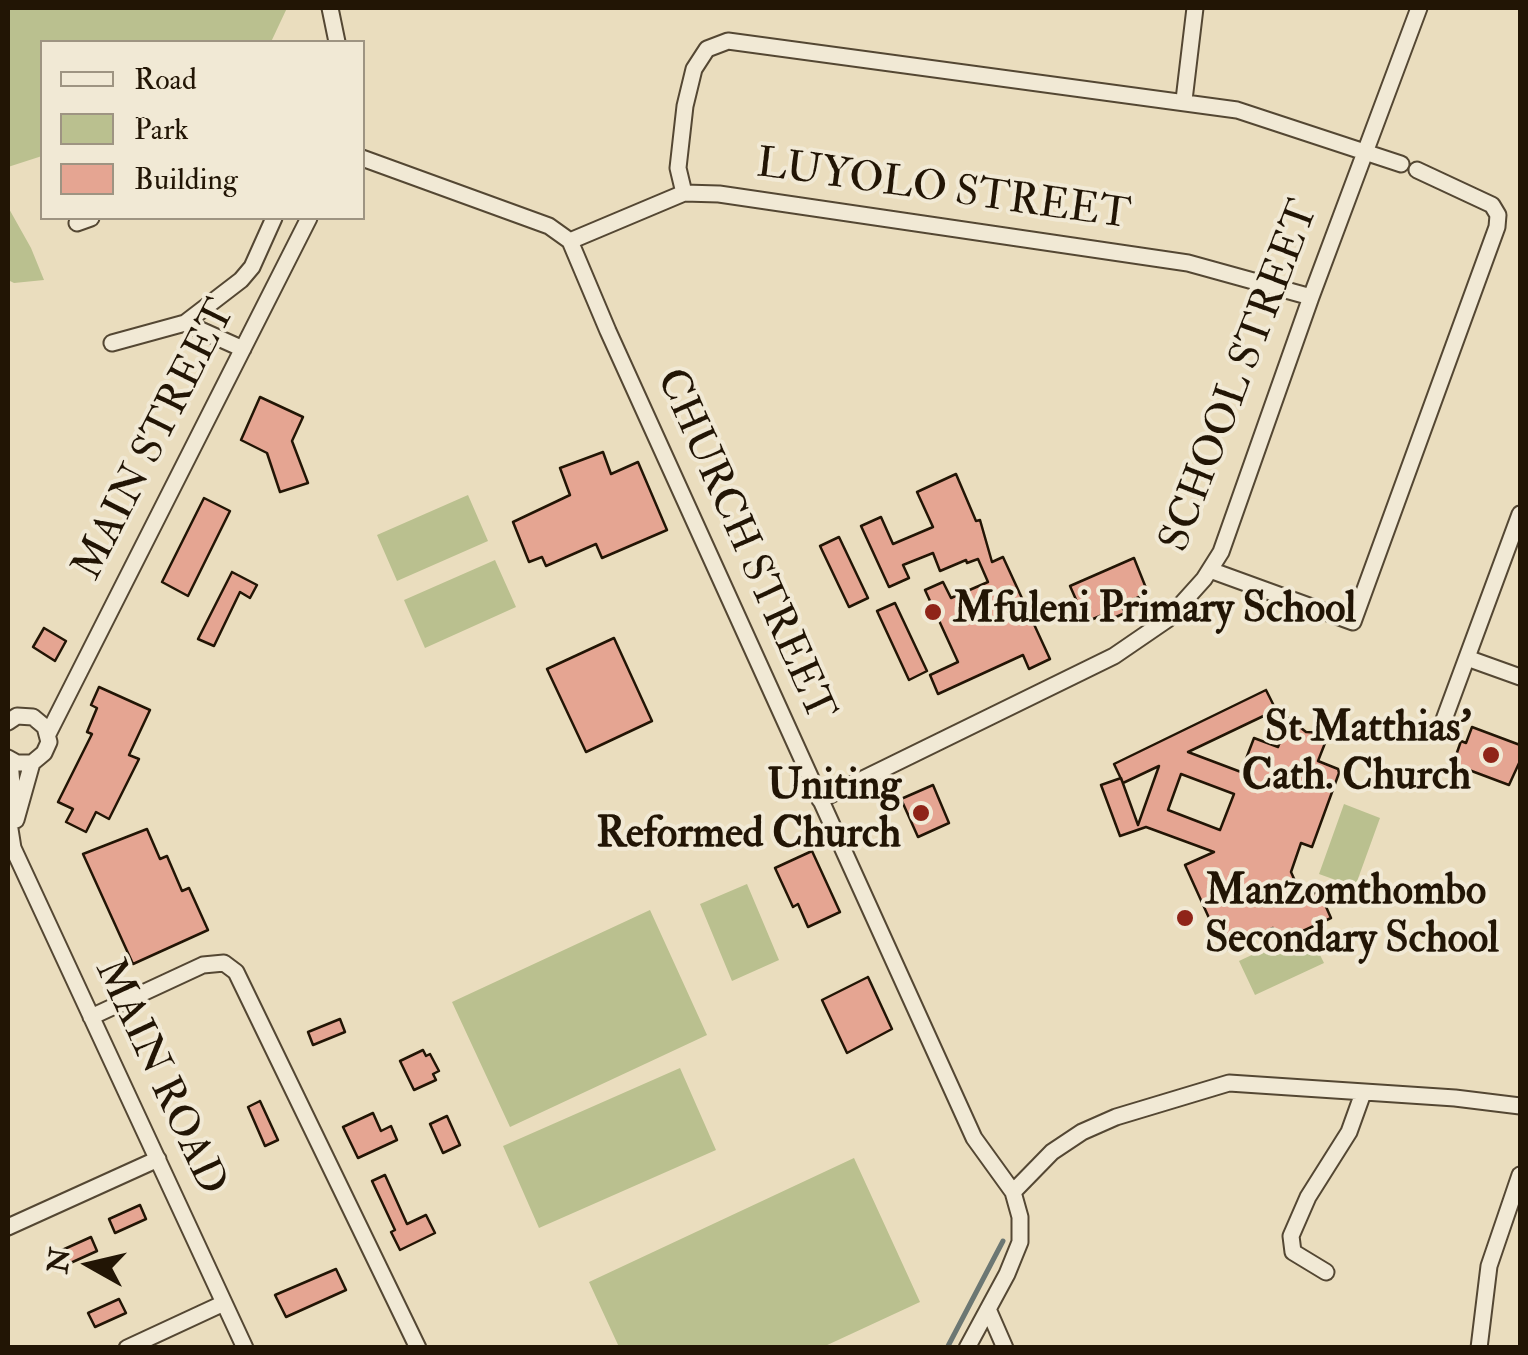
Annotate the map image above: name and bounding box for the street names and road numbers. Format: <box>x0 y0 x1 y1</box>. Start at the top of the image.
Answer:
street label: LUYOLO STREET <box>753 141 1133 243</box>
street label: SCHOOL STREET <box>1152 194 1332 560</box>
street label: MAIN STREET <box>65 293 249 589</box>
street label: CHURCH STREET <box>643 362 843 730</box>
street label: MAIN ROAD <box>81 952 235 1204</box>

